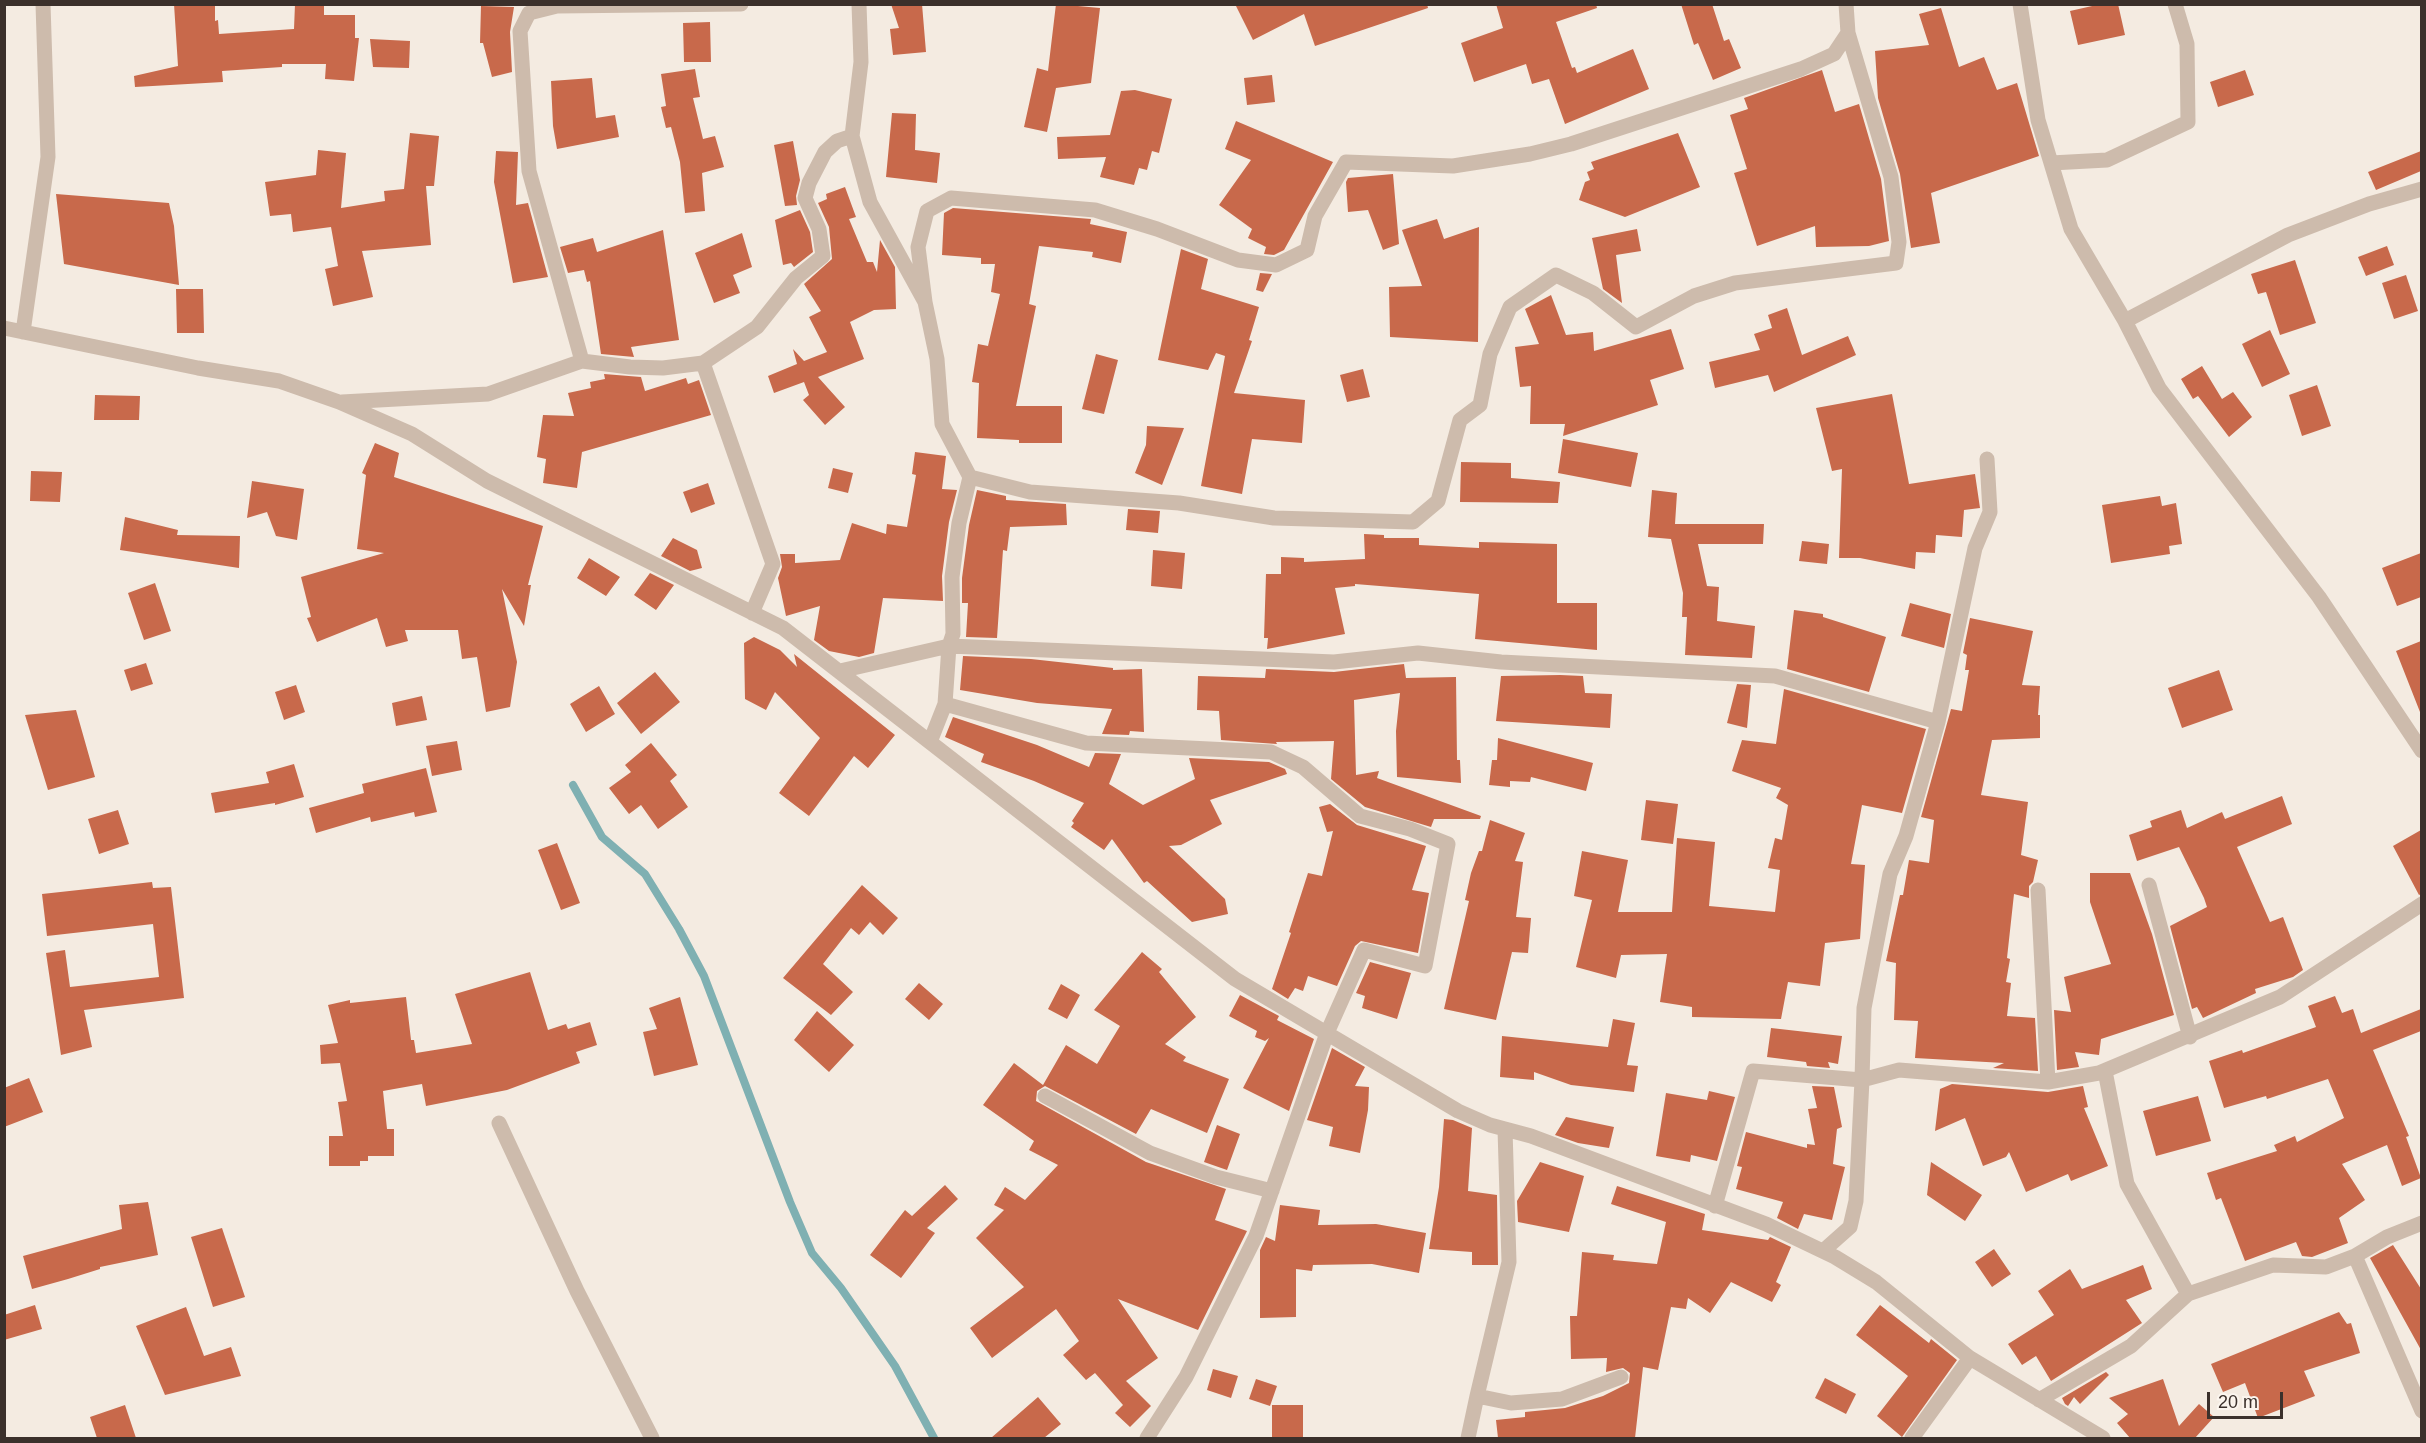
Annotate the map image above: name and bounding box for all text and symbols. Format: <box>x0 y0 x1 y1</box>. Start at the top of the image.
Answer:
scale bar <box>2210 1380 2286 1418</box>
text: 20 m <box>2218 1392 2258 1412</box>

